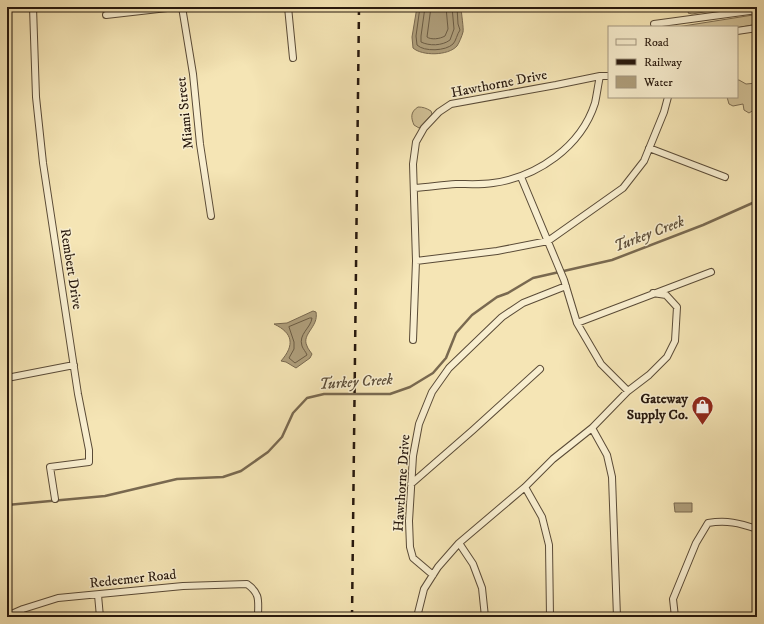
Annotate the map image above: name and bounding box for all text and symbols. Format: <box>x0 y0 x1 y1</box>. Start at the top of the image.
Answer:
legend <box>608 26 738 98</box>
text: Road <box>644 35 669 50</box>
text: Railway <box>644 55 682 70</box>
street label: Hawthorne Drive <box>449 66 549 102</box>
street label: Miami Street <box>172 75 198 150</box>
text: Water <box>643 75 673 90</box>
water label: Turkey Creek <box>611 212 687 256</box>
street label: Rembert Drive <box>56 227 86 311</box>
water label: Turkey Creek <box>319 370 394 394</box>
place label: Gateway Supply Co. <box>627 390 688 424</box>
shop icon: Gateway Supply Co. <box>690 394 716 427</box>
street label: Hawthorne Drive <box>390 434 414 532</box>
street label: Redeemer Road <box>89 565 177 593</box>

